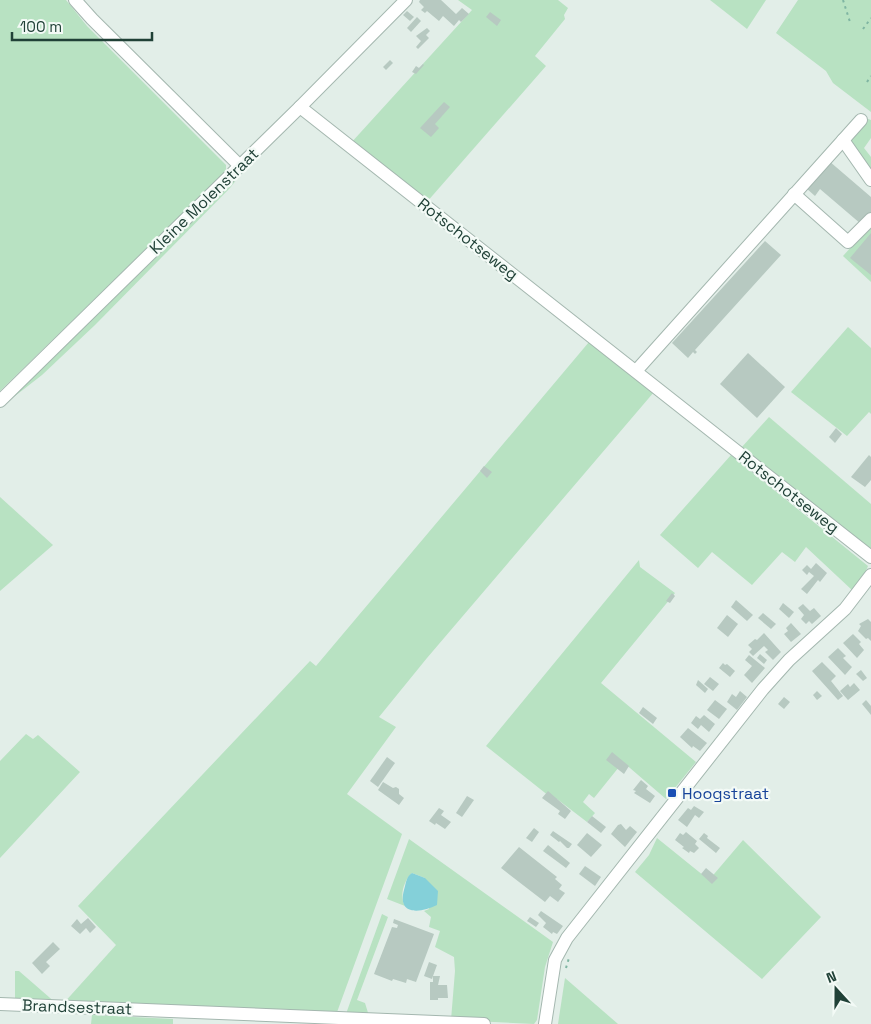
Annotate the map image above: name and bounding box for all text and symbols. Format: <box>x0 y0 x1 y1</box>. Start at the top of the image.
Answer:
scale bar <box>12 10 152 42</box>
text: 100 m <box>20 17 62 36</box>
street label: Kleine Molenstraat <box>145 143 263 259</box>
street label: Rotschotseweg <box>413 193 523 285</box>
street label: Rotschotseweg <box>734 446 844 538</box>
place label: Hoogstraat <box>682 783 769 804</box>
marker: Hoogstraat <box>666 787 678 799</box>
north arrow <box>811 964 861 1014</box>
text: N <box>824 967 839 987</box>
street label: Brandsestraat <box>22 995 132 1019</box>

